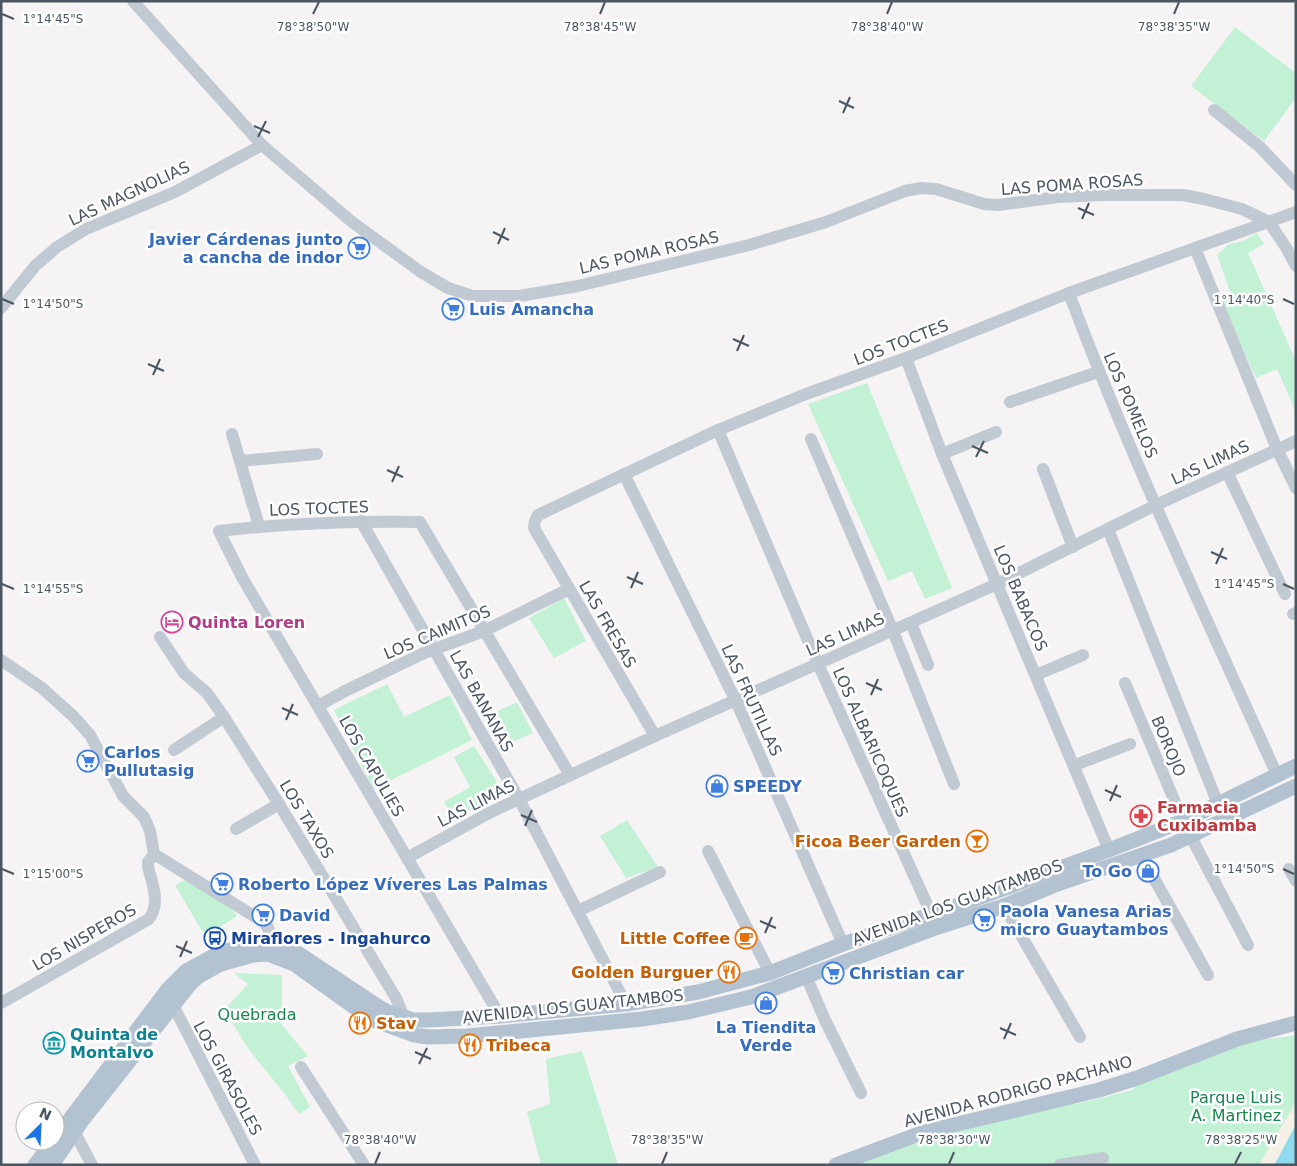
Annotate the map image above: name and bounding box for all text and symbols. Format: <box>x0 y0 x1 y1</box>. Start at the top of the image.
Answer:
text: 1°14'45"S <box>23 12 83 26</box>
text: 78°38'50"W <box>277 20 349 34</box>
text: 78°38'45"W <box>564 20 636 34</box>
text: 78°38'40"W <box>851 20 923 34</box>
text: 78°38'35"W <box>1138 20 1210 34</box>
street label: LAS MAGNOLIAS <box>66 157 193 230</box>
street label: LAS POMA ROSAS <box>1000 170 1144 199</box>
street label: LAS POMA ROSAS <box>577 227 721 278</box>
place label: Javier Cárdenas junto a cancha de indor <box>148 230 343 267</box>
supermarket icon: Javier Cárdenas junto a cancha de indor <box>347 236 371 260</box>
text: 1°14'40"S <box>1214 293 1274 307</box>
text: 1°14'50"S <box>23 297 83 311</box>
supermarket icon: Luis Amancha <box>441 297 465 321</box>
place label: Luis Amancha <box>469 300 594 319</box>
street label: LOS TOCTES <box>851 316 951 369</box>
street label: LOS POMELOS <box>1100 349 1161 461</box>
street label: LAS LIMAS <box>1168 436 1252 489</box>
street label: LOS TOCTES <box>269 497 369 520</box>
street label: LOS BABACOS <box>990 542 1051 654</box>
street label: LAS FRESAS <box>575 577 640 671</box>
text: 1°14'45"S <box>1214 577 1274 591</box>
text: 1°14'55"S <box>23 582 83 596</box>
street label: LOS CAIMITOS <box>381 601 493 663</box>
street label: LAS LIMAS <box>803 609 887 660</box>
hotel icon: Quinta Loren <box>160 610 184 634</box>
place label: Quinta Loren <box>188 613 305 632</box>
street label: LAS FRUTILLAS <box>717 641 786 759</box>
street label: LAS BANANAS <box>446 647 517 755</box>
street label: LOS ALBARICOQUES <box>829 664 912 820</box>
street label: LOS CAPULIES <box>335 712 408 820</box>
street label: BOROJO <box>1147 713 1190 780</box>
place label: Carlos Pullutasig <box>104 743 194 780</box>
supermarket icon: Carlos Pullutasig <box>76 749 100 773</box>
shop icon: SPEEDY <box>705 774 729 798</box>
street label: LAS LIMAS <box>434 776 518 831</box>
street label: LOS TAXOS <box>276 777 337 862</box>
place label: SPEEDY <box>733 777 802 796</box>
place label: Farmacia Cuxibamba <box>1157 798 1257 835</box>
pharmacy icon: Farmacia Cuxibamba <box>1129 804 1153 828</box>
bar icon: Ficoa Beer Garden <box>965 829 989 853</box>
place label: Ficoa Beer Garden <box>795 832 961 851</box>
street label: AVENIDA LOS GUAYTAMBOS <box>850 856 1065 949</box>
shop icon: To Go <box>1136 859 1160 883</box>
place label: To Go <box>1083 862 1132 881</box>
text: 1°14'50"S <box>1214 862 1274 876</box>
text: 1°15'00"S <box>23 867 83 881</box>
supermarket icon: Roberto López Víveres Las Palmas <box>210 872 234 896</box>
place label: Roberto López Víveres Las Palmas <box>238 875 548 894</box>
street label: LOS NISPEROS <box>29 900 140 975</box>
place label: Paola Vanesa Arias micro Guaytambos <box>1000 902 1171 939</box>
supermarket icon: David <box>251 903 275 927</box>
place label: David <box>279 906 330 925</box>
supermarket icon: Paola Vanesa Arias micro Guaytambos <box>972 908 996 932</box>
bus stop icon: Miraflores - Ingahurco <box>203 926 227 950</box>
cafe icon: Little Coffee <box>734 926 758 950</box>
place label: Miraflores - Ingahurco <box>231 929 431 948</box>
place label: Little Coffee <box>620 929 730 948</box>
restaurant icon: Golden Burguer <box>717 960 741 984</box>
supermarket icon: Christian car <box>821 961 845 985</box>
place label: Golden Burguer <box>571 963 713 982</box>
place label: Christian car <box>849 964 964 983</box>
street label: AVENIDA LOS GUAYTAMBOS <box>462 985 685 1028</box>
shop icon: La Tiendita Verde <box>754 991 778 1015</box>
park label: Quebrada <box>217 1005 297 1024</box>
restaurant icon: Stav <box>348 1011 372 1035</box>
place label: Stav <box>376 1014 417 1033</box>
street label: LOS GIRASOLES <box>189 1018 266 1139</box>
place label: La Tiendita Verde <box>716 1018 816 1055</box>
place label: Quinta de Montalvo <box>70 1025 158 1062</box>
museum icon: Quinta de Montalvo <box>42 1031 66 1055</box>
restaurant icon: Tribeca <box>458 1033 482 1057</box>
place label: Tribeca <box>486 1036 551 1055</box>
street label: AVENIDA RODRIGO PACHANO <box>902 1052 1134 1131</box>
park label: Parque Luis A. Martinez <box>1190 1088 1282 1125</box>
north arrow <box>15 1101 65 1151</box>
text: N <box>37 1104 54 1124</box>
text: 78°38'40"W <box>344 1133 416 1147</box>
text: 78°38'35"W <box>631 1133 703 1147</box>
text: 78°38'30"W <box>918 1133 990 1147</box>
text: 78°38'25"W <box>1205 1133 1277 1147</box>

